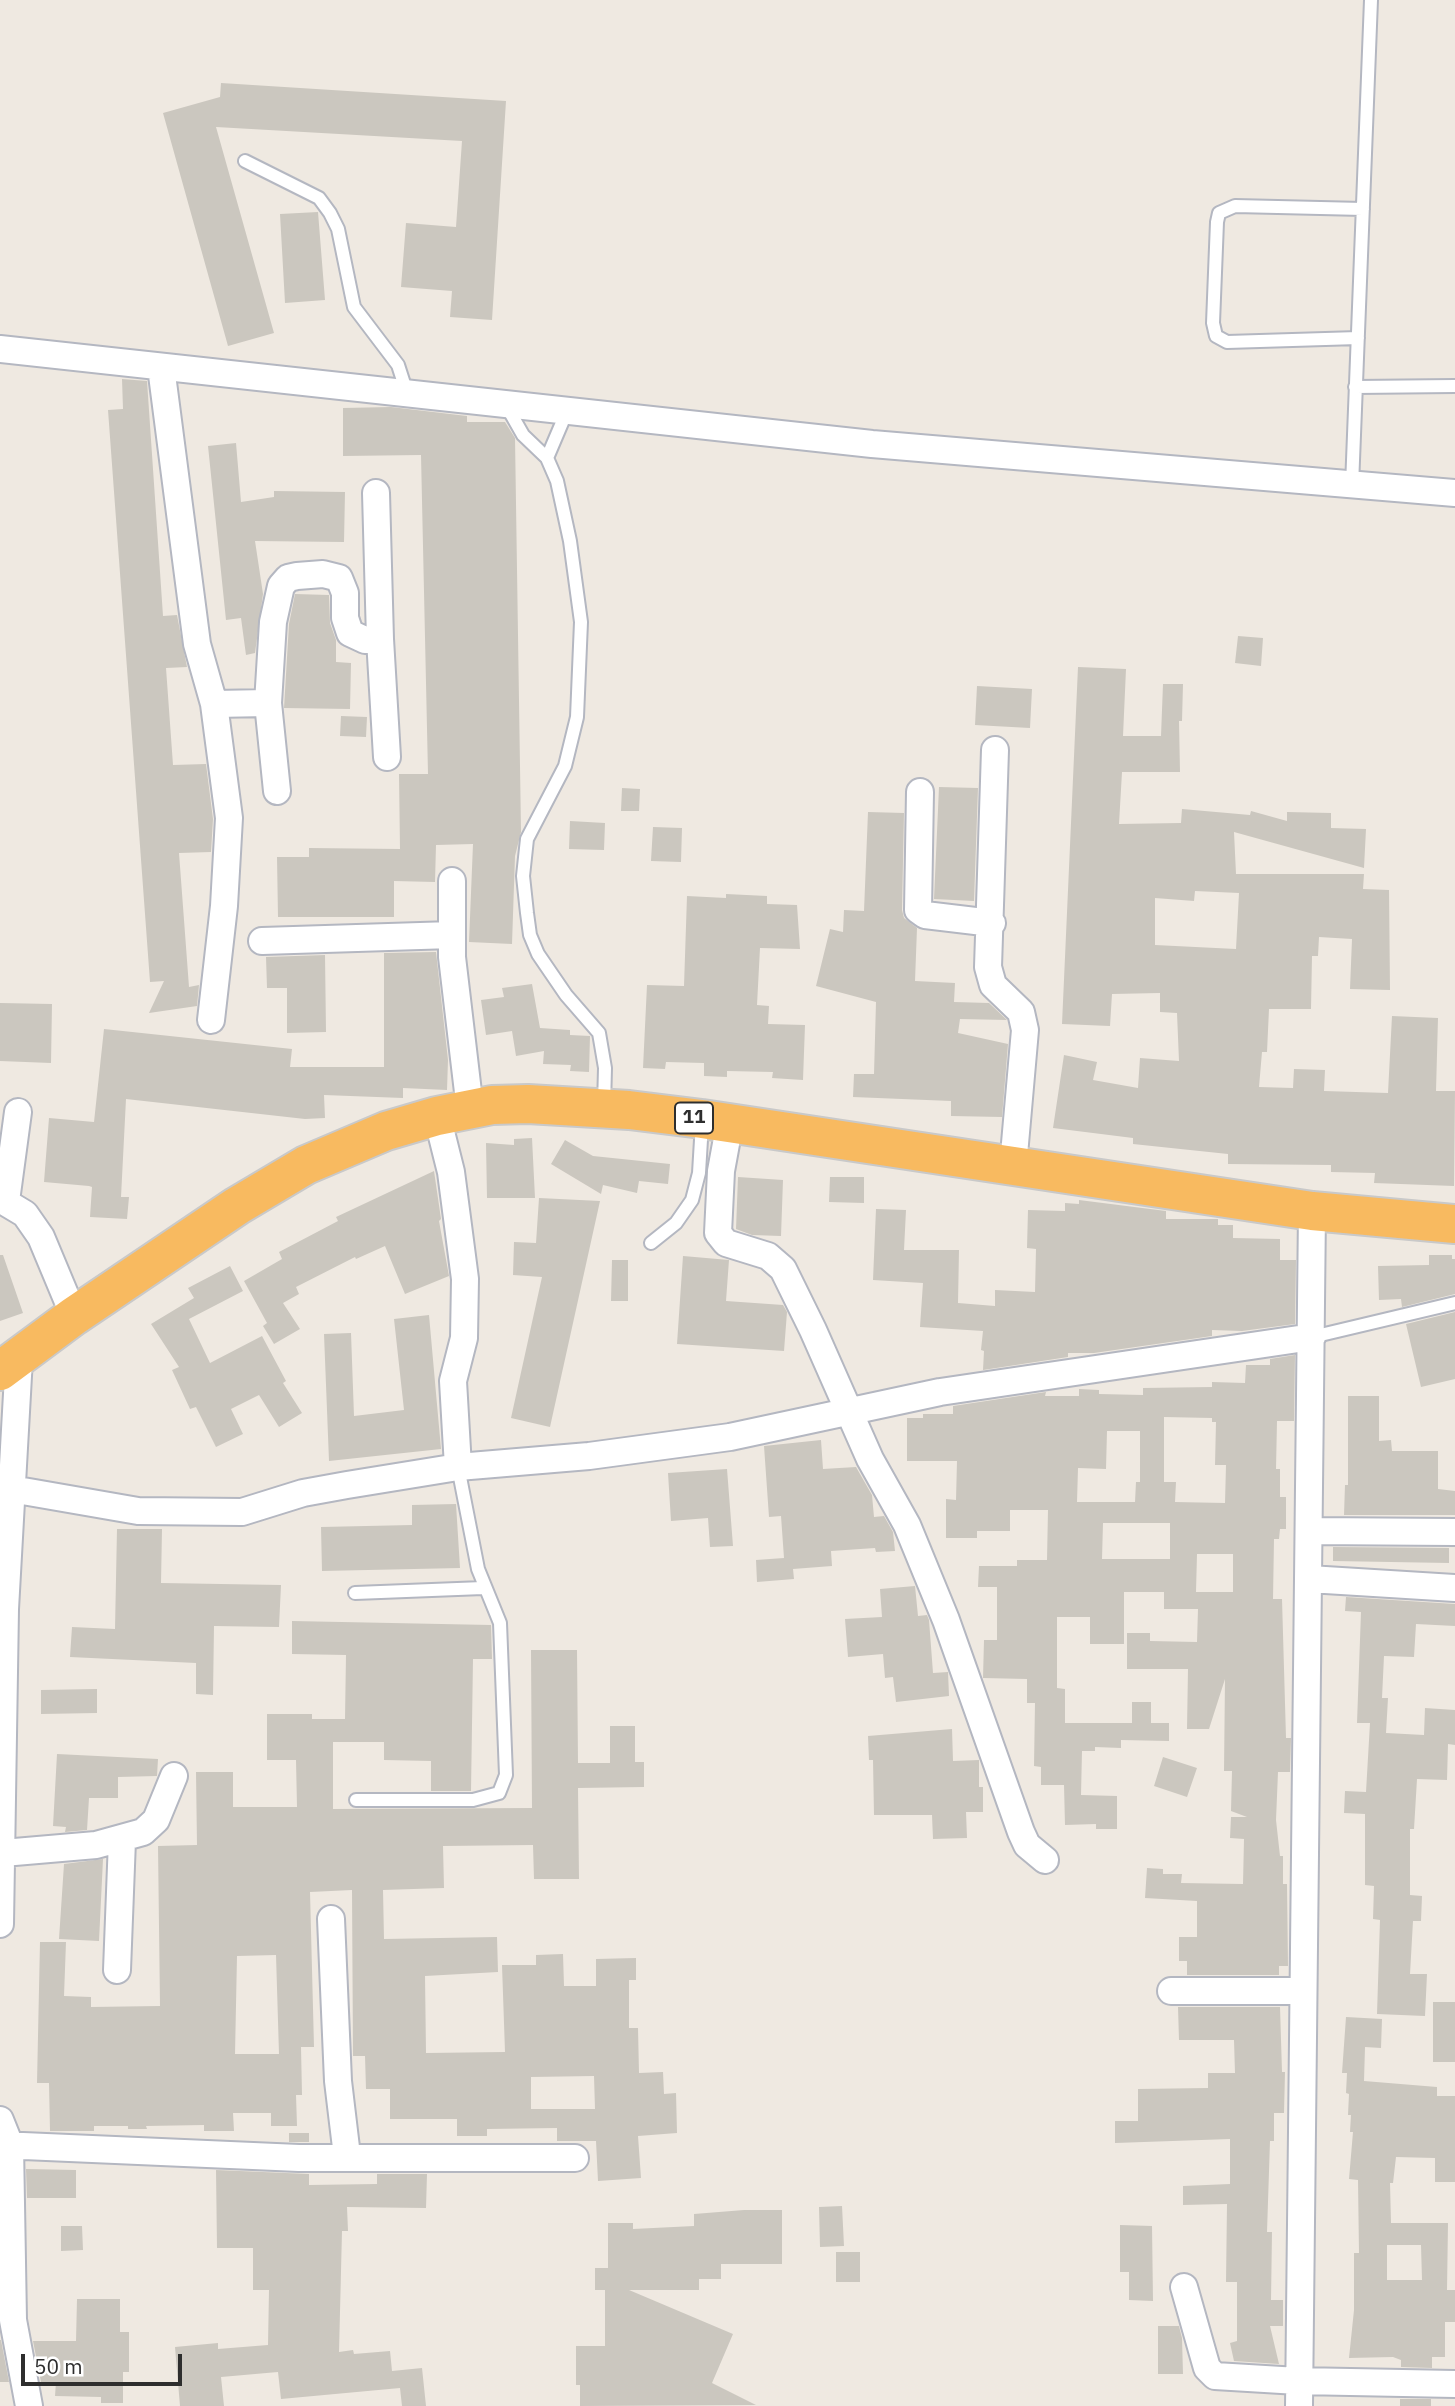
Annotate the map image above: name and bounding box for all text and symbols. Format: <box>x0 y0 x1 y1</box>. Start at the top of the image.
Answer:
road number: 11 <box>675 1102 713 1134</box>
scale bar <box>24 2340 186 2384</box>
text: 50 m <box>34 2352 83 2380</box>

